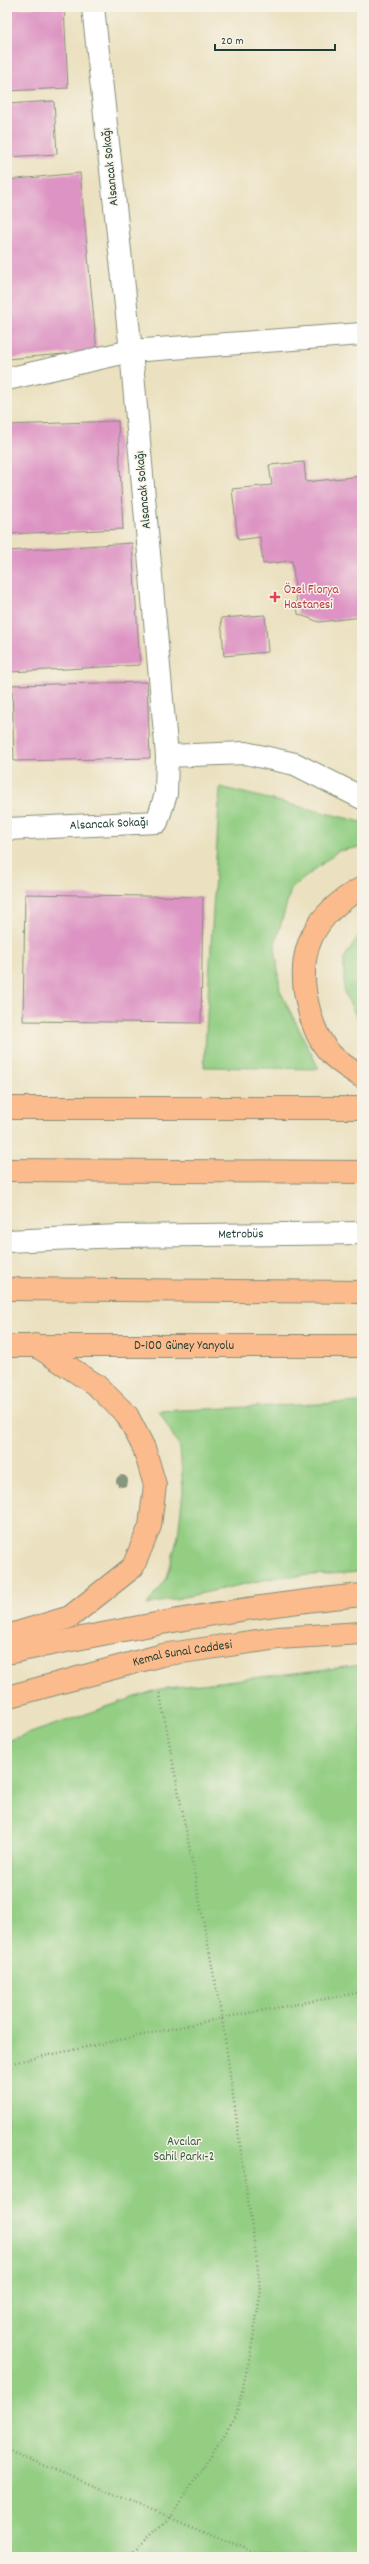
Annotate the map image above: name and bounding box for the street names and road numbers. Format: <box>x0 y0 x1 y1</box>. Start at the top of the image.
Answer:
street label: Alsancak Sokağı <box>97 127 125 207</box>
street label: Alsancak Sokağı <box>131 450 157 530</box>
street label: Alsancak Sokağı <box>69 813 149 836</box>
street label: Metrobüs <box>218 1225 264 1244</box>
street label: D-100 Güney Yanyolu <box>134 1337 234 1356</box>
street label: Kemal Sunal Caddesi <box>131 1635 234 1672</box>

